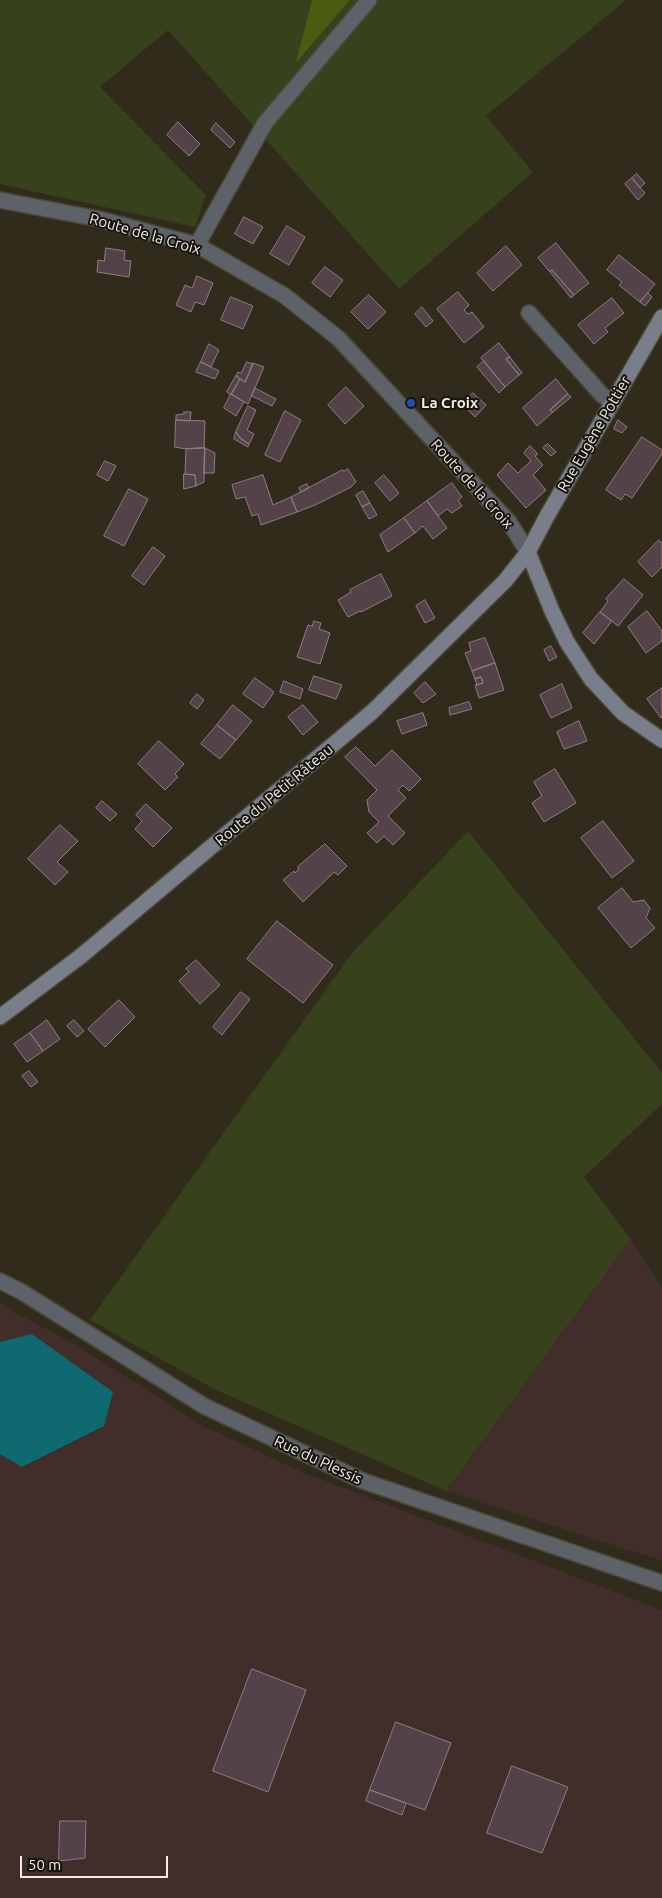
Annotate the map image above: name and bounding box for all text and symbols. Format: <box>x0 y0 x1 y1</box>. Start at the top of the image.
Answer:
street label: Route de la Croix <box>87 210 203 258</box>
street label: Rue Eugène Pottier <box>554 373 634 495</box>
place label: La Croix <box>421 394 478 412</box>
marker: La Croix <box>405 397 417 409</box>
street label: Route de la Croix <box>427 435 517 533</box>
street label: Route du Petit Râteau <box>211 740 337 850</box>
street label: Rue du Plessis <box>271 1432 365 1488</box>
scale bar <box>22 1846 170 1878</box>
text: 50 m <box>28 1856 61 1873</box>

